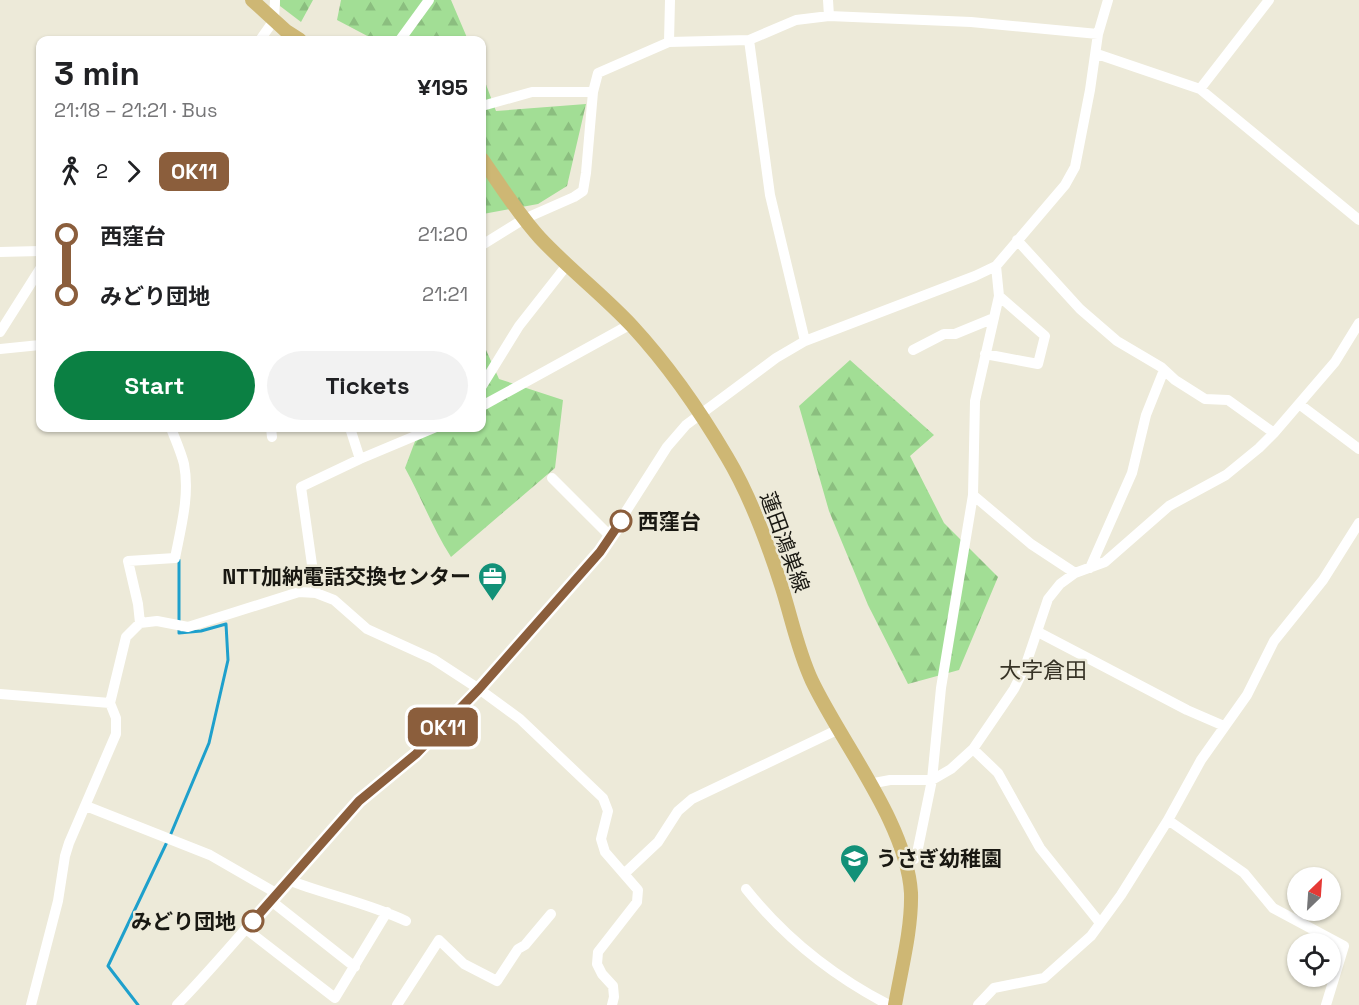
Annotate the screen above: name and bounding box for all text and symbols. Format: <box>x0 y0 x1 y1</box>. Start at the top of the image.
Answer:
text: 3 min <box>54 53 140 95</box>
text: ¥195 <box>418 73 468 101</box>
text: 21:18 – 21:21 · Bus <box>54 97 218 123</box>
icon: walk <box>54 155 87 188</box>
icon: forward <box>117 155 150 188</box>
text: 2 <box>96 158 108 184</box>
text: OK11 <box>171 158 217 185</box>
text: 21:20 <box>418 221 468 247</box>
text: 西窪台 <box>100 222 166 250</box>
text: 21:21 <box>422 281 468 307</box>
text: みどり団地 <box>100 282 210 310</box>
button: Start <box>54 351 255 420</box>
button: Tickets <box>267 351 468 420</box>
street label: 蓮田鴻巣線 <box>754 488 816 596</box>
place label: 西窪台 <box>638 508 701 535</box>
marker: 西窪台 <box>610 510 632 532</box>
office icon: NTT加納電話交換センター <box>476 560 508 602</box>
place label: NTT加納電話交換センター <box>222 563 471 590</box>
district label: 大字倉田 <box>999 656 1087 684</box>
line badge: OK11 <box>401 708 485 746</box>
text: OK11 <box>420 714 466 741</box>
school or university icon: うさぎ幼稚園 <box>839 842 871 884</box>
place label: うさぎ幼稚園 <box>876 845 1002 872</box>
north arrow <box>1287 867 1341 921</box>
map controls <box>1287 867 1341 987</box>
place label: みどり団地 <box>131 908 236 935</box>
marker: みどり団地 <box>242 910 264 932</box>
button: locate <box>1287 933 1341 987</box>

